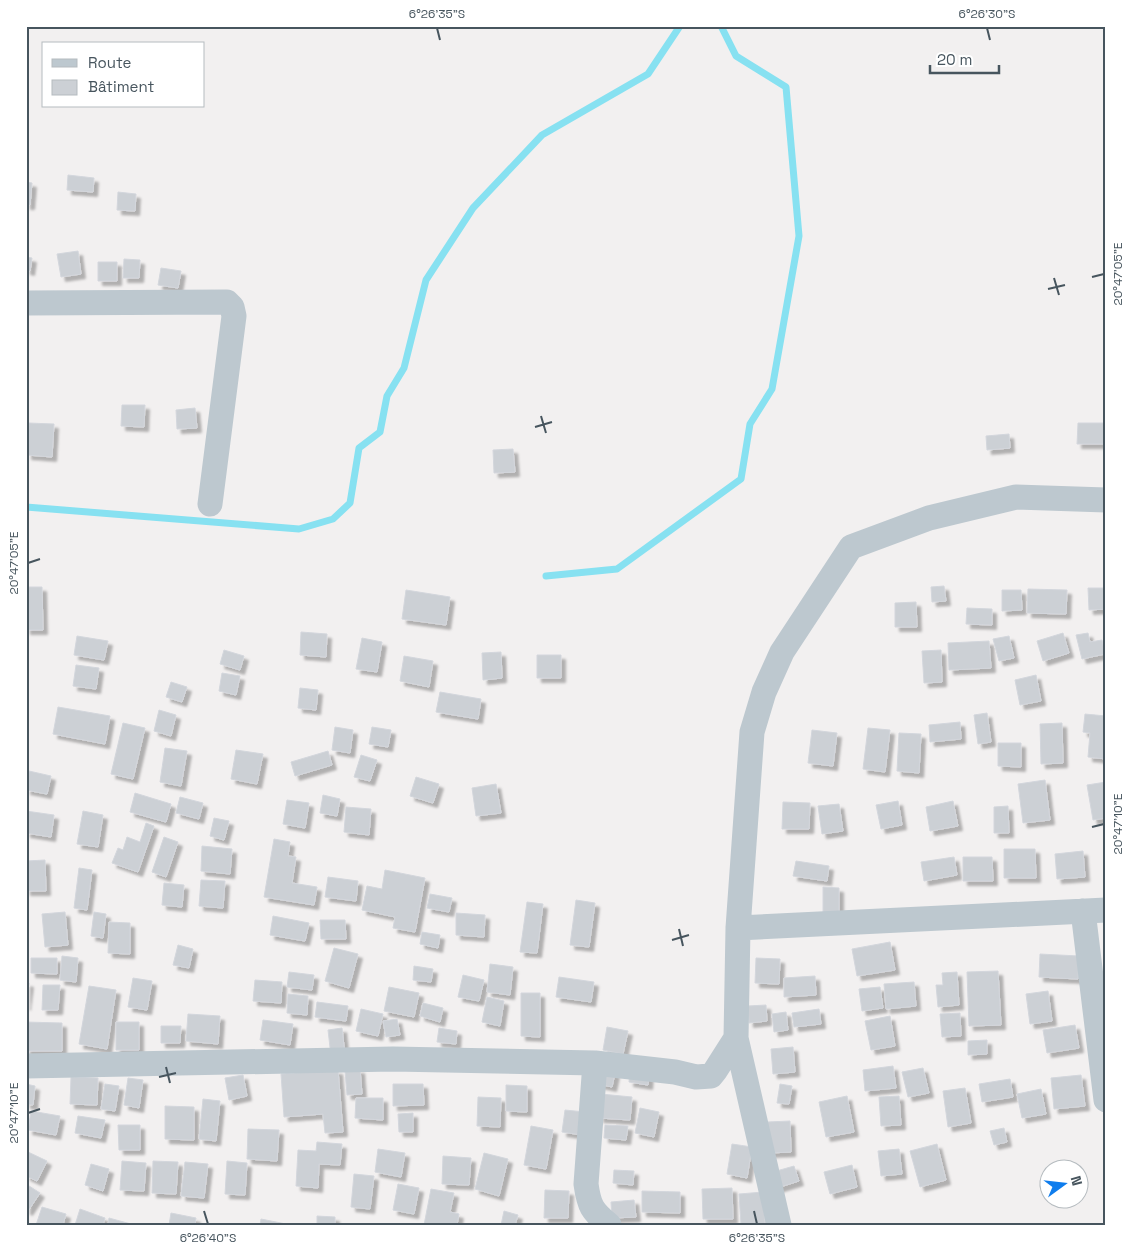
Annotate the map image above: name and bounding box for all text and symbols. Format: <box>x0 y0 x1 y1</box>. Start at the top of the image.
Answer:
text: 6°26'35"S <box>409 6 465 22</box>
text: 6°26'30"S <box>959 6 1015 22</box>
legend <box>42 42 205 108</box>
scale bar <box>930 42 998 74</box>
text: 20 m <box>937 50 972 69</box>
text: Route <box>88 53 132 72</box>
text: Bâtiment <box>88 77 154 96</box>
text: 20°47'05"E <box>1110 242 1126 306</box>
text: 20°47'05"E <box>6 531 22 595</box>
text: 20°47'10"E <box>1110 793 1126 854</box>
text: 20°47'10"E <box>6 1082 22 1143</box>
north arrow <box>1040 1158 1090 1208</box>
text: N <box>1067 1174 1086 1188</box>
text: 6°26'40"S <box>180 1230 236 1246</box>
text: 6°26'35"S <box>729 1230 785 1246</box>

